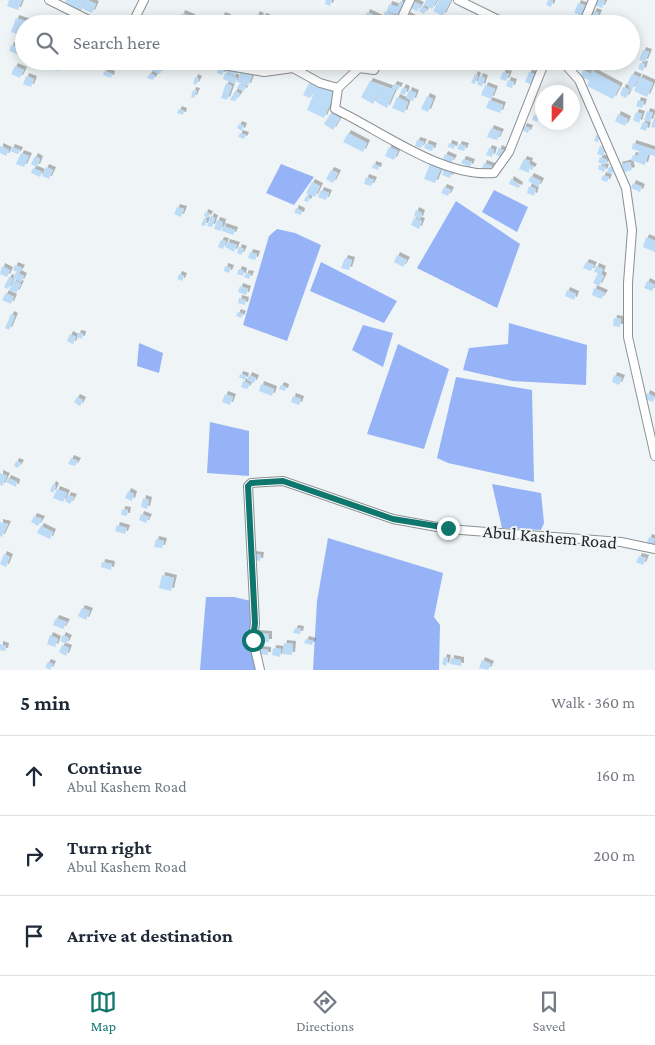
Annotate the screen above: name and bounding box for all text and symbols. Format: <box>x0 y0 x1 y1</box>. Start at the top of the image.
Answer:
search box <box>15 15 640 70</box>
icon: search <box>33 29 61 57</box>
text: Search here <box>73 32 160 53</box>
north arrow <box>535 85 580 130</box>
route end <box>437 517 460 540</box>
street label: Abul Kashem Road <box>482 521 618 553</box>
route start <box>242 629 265 652</box>
text: 5 min <box>20 691 70 715</box>
text: Walk · 360 m <box>551 694 635 711</box>
text: Continue <box>67 757 142 778</box>
icon: ahead <box>20 762 48 790</box>
text: 160 m <box>597 767 635 784</box>
text: Abul Kashem Road <box>67 778 187 795</box>
text: Turn right <box>67 837 152 858</box>
icon: right <box>20 842 48 870</box>
text: 200 m <box>593 847 635 864</box>
text: Abul Kashem Road <box>67 858 187 875</box>
icon: arrive <box>20 922 48 950</box>
text: Arrive at destination <box>67 925 233 946</box>
tab: Map <box>89 988 117 1034</box>
tab: Directions <box>296 988 354 1034</box>
tab: Saved <box>533 988 566 1034</box>

